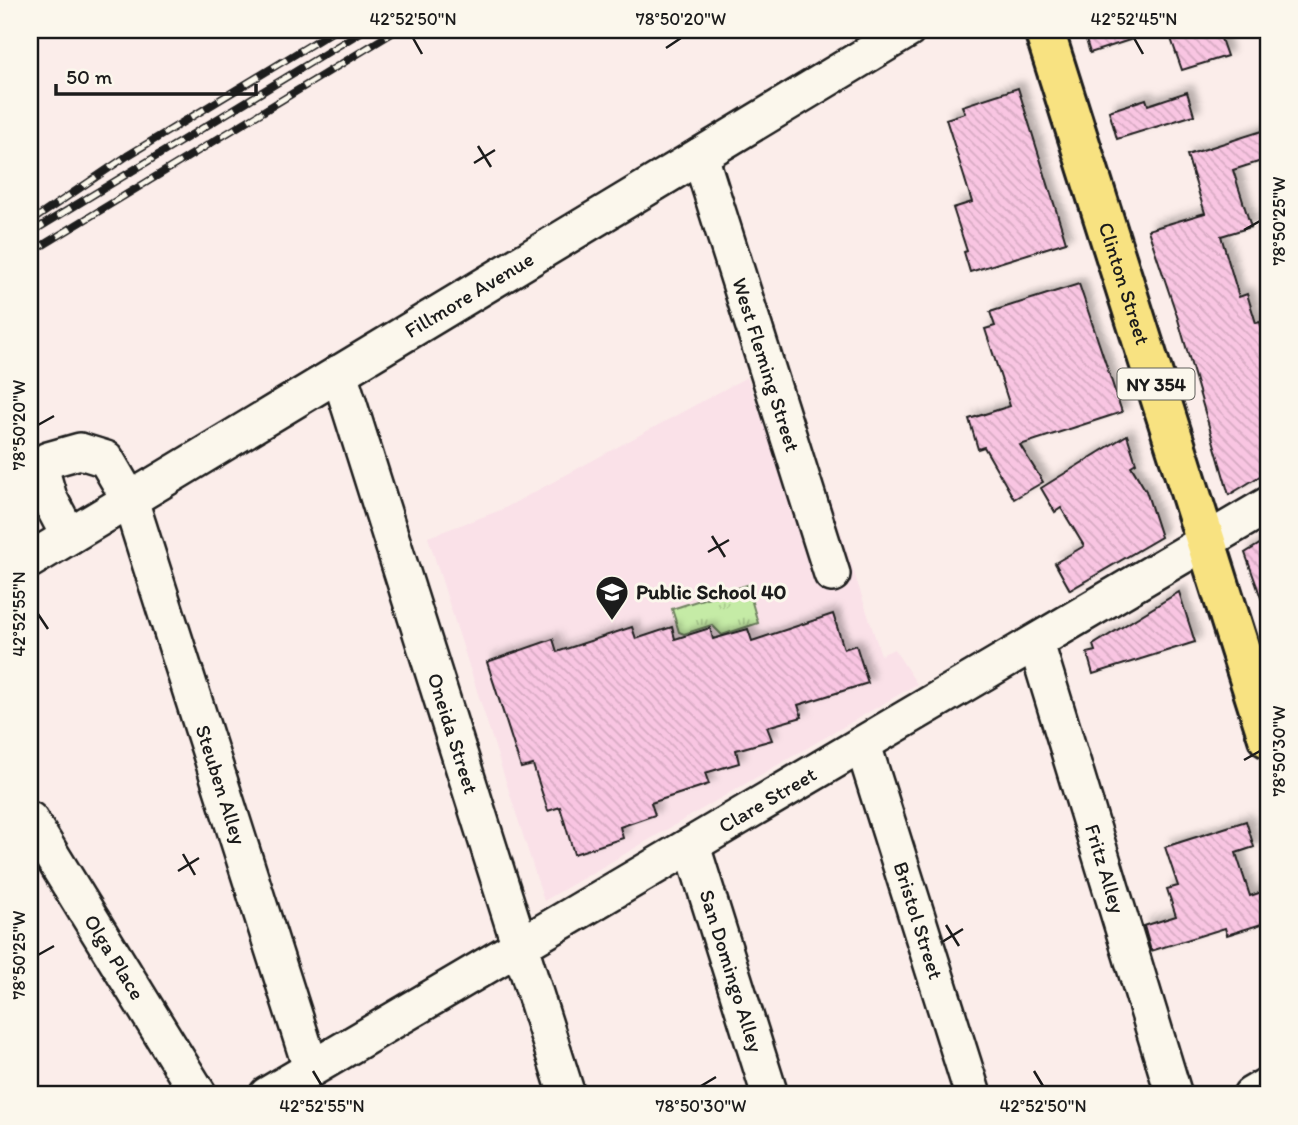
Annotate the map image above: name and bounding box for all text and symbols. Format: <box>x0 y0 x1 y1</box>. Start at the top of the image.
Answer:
text: 42°52'50"N <box>369 8 457 30</box>
text: 78°50'20"W <box>636 8 726 30</box>
text: 42°52'45"N <box>1091 8 1177 30</box>
scale bar <box>56 52 256 96</box>
text: 50 m <box>66 64 113 89</box>
text: 78°50'25"W <box>1268 177 1290 265</box>
street label: Clinton Street <box>1094 219 1156 348</box>
street label: Fillmore Avenue <box>400 246 538 343</box>
street label: West Fleming Street <box>727 274 806 455</box>
road number: NY 354 <box>1118 368 1194 400</box>
text: 78°50'20"W <box>8 380 30 470</box>
text: 42°52'55"N <box>8 571 30 657</box>
school or university icon: Public School 40 <box>593 573 631 622</box>
place label: Public School 40 <box>636 579 787 604</box>
street label: Oneida Street <box>423 670 484 797</box>
text: 78°50'30"W <box>1268 706 1290 796</box>
street label: Steuben Alley <box>190 722 252 848</box>
street label: Clare Street <box>714 761 821 838</box>
street label: Fritz Alley <box>1080 821 1131 916</box>
street label: Bristol Street <box>888 858 949 982</box>
street label: San Domingo Alley <box>694 886 769 1055</box>
street label: Olga Place <box>79 910 150 1004</box>
text: 78°50'25"W <box>8 911 30 999</box>
text: 42°52'55"N <box>279 1095 365 1117</box>
text: 78°50'30"W <box>656 1095 746 1117</box>
text: 42°52'50"N <box>999 1095 1087 1117</box>

